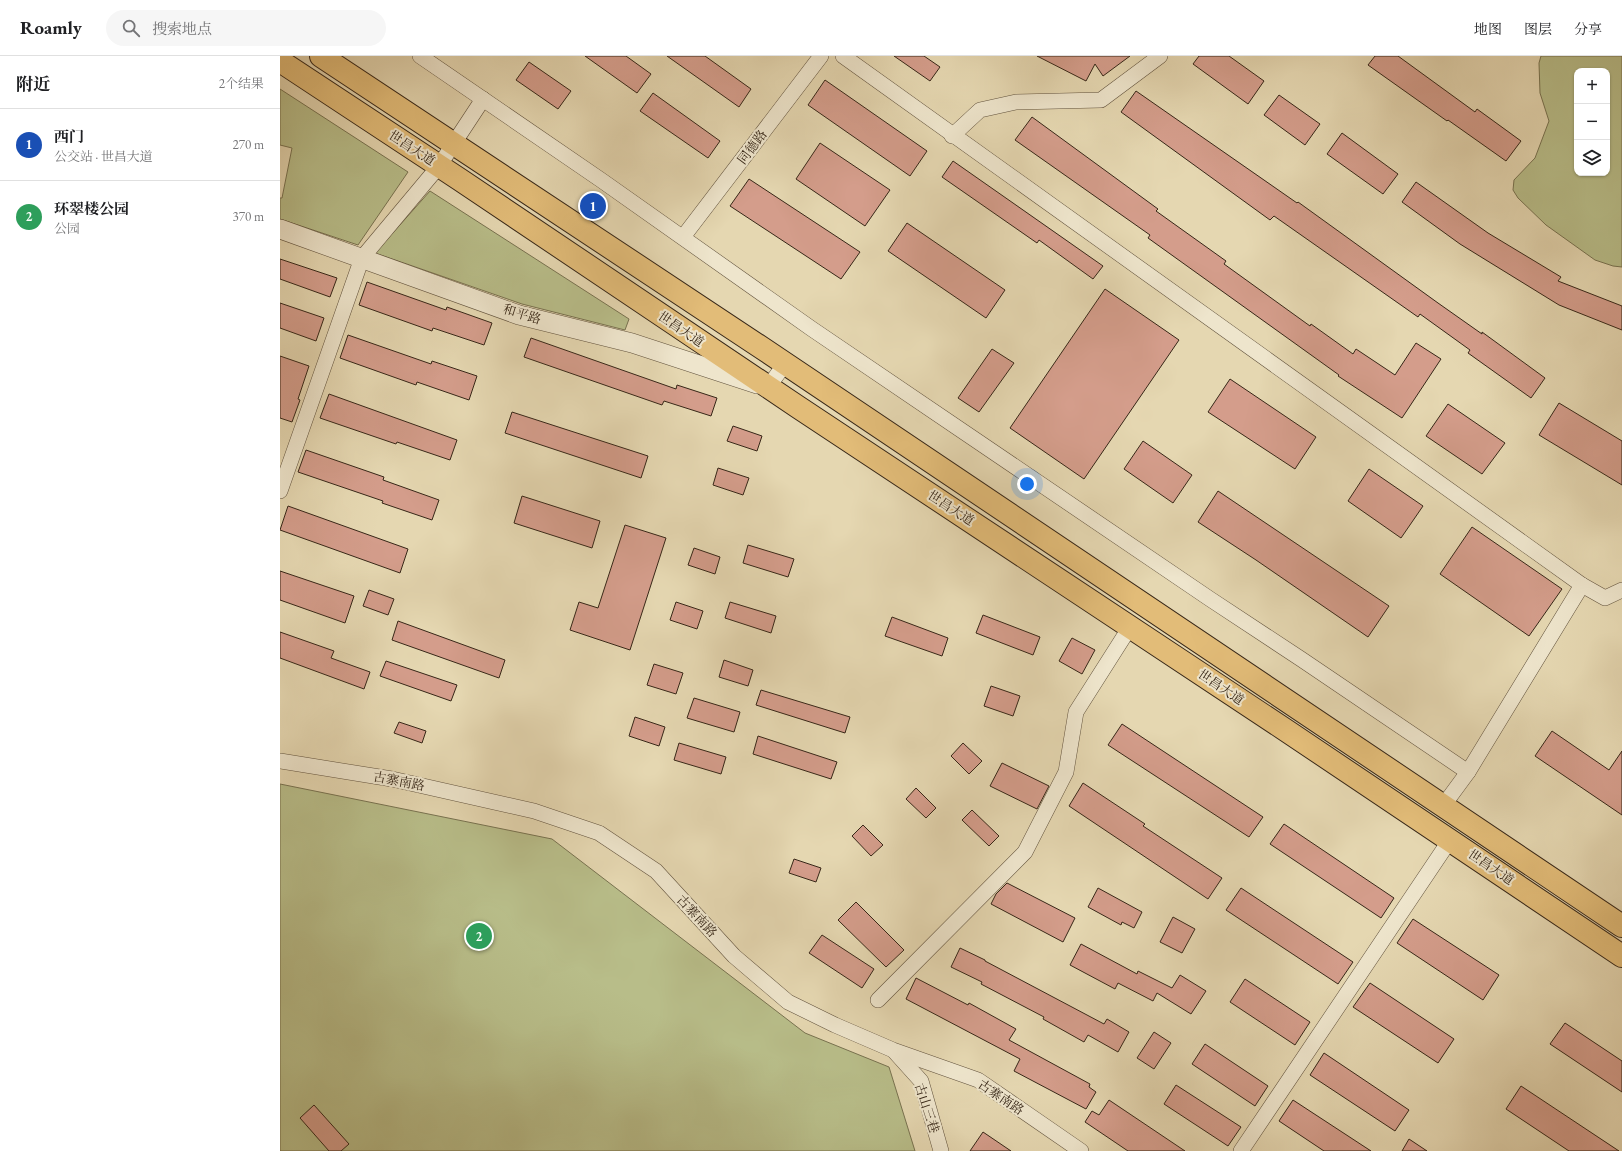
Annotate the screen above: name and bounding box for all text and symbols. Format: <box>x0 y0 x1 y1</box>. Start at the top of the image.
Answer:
search box <box>106 10 386 46</box>
text: Roamly <box>20 15 82 40</box>
icon: search <box>120 17 142 39</box>
text: 搜索地点 <box>152 19 212 38</box>
text: 地图 <box>1474 20 1502 38</box>
text: 图层 <box>1524 20 1552 38</box>
text: 分享 <box>1574 20 1602 38</box>
map controls <box>1574 68 1610 176</box>
button: + <box>1574 68 1610 104</box>
text: 附近 <box>16 73 50 95</box>
text: 2个结果 <box>219 75 264 92</box>
button: − <box>1574 104 1610 140</box>
street label: 同德路 <box>733 126 771 168</box>
text: 西门 <box>54 127 84 146</box>
street label: 世昌大道 <box>386 127 438 169</box>
text: 1 <box>26 136 32 153</box>
text: 270 m <box>233 136 264 153</box>
button: layers <box>1574 140 1610 176</box>
text: 公交站 · 世昌大道 <box>54 148 153 165</box>
pin: 1 <box>580 191 606 221</box>
text: 环翠楼公园 <box>54 199 129 218</box>
text: 2 <box>26 208 32 225</box>
text: 370 m <box>233 208 264 225</box>
text: 公园 <box>54 220 80 237</box>
street label: 和平路 <box>501 300 543 328</box>
street label: 世昌大道 <box>655 307 707 351</box>
your location <box>1017 474 1037 494</box>
street label: 世昌大道 <box>925 487 977 529</box>
street label: 世昌大道 <box>1195 665 1247 709</box>
street label: 古寨南路 <box>372 768 426 794</box>
street label: 世昌大道 <box>1465 845 1517 889</box>
street label: 古寨南路 <box>673 891 721 941</box>
pin: 2 <box>466 921 492 951</box>
street label: 古寨南路 <box>975 1075 1027 1119</box>
street label: 古山三巷 <box>911 1081 943 1135</box>

